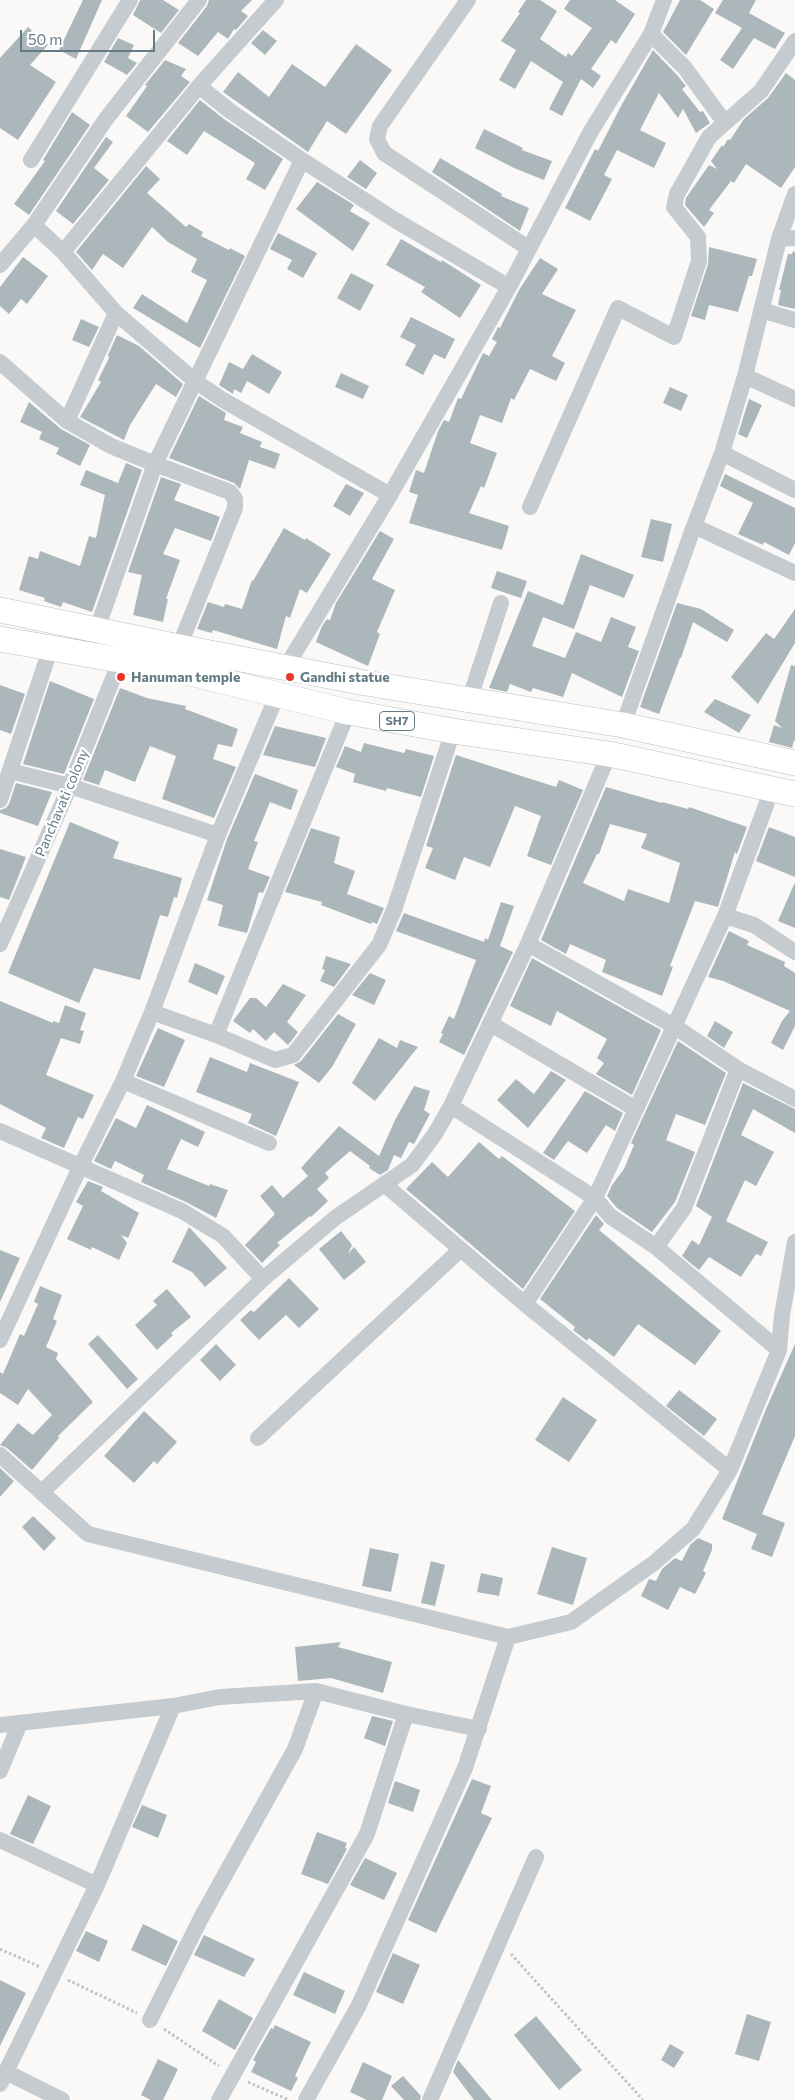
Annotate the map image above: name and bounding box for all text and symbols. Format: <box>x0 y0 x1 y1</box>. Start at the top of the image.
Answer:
scale bar <box>22 20 158 52</box>
text: 50 m <box>28 30 62 48</box>
place label: Hanuman temple <box>131 669 240 685</box>
place label: Gandhi statue <box>300 669 390 685</box>
marker: Hanuman temple <box>115 671 127 683</box>
marker: Gandhi statue <box>284 671 296 683</box>
road number: SH7 <box>380 711 414 730</box>
street label: Panchavati colony <box>32 747 92 859</box>

